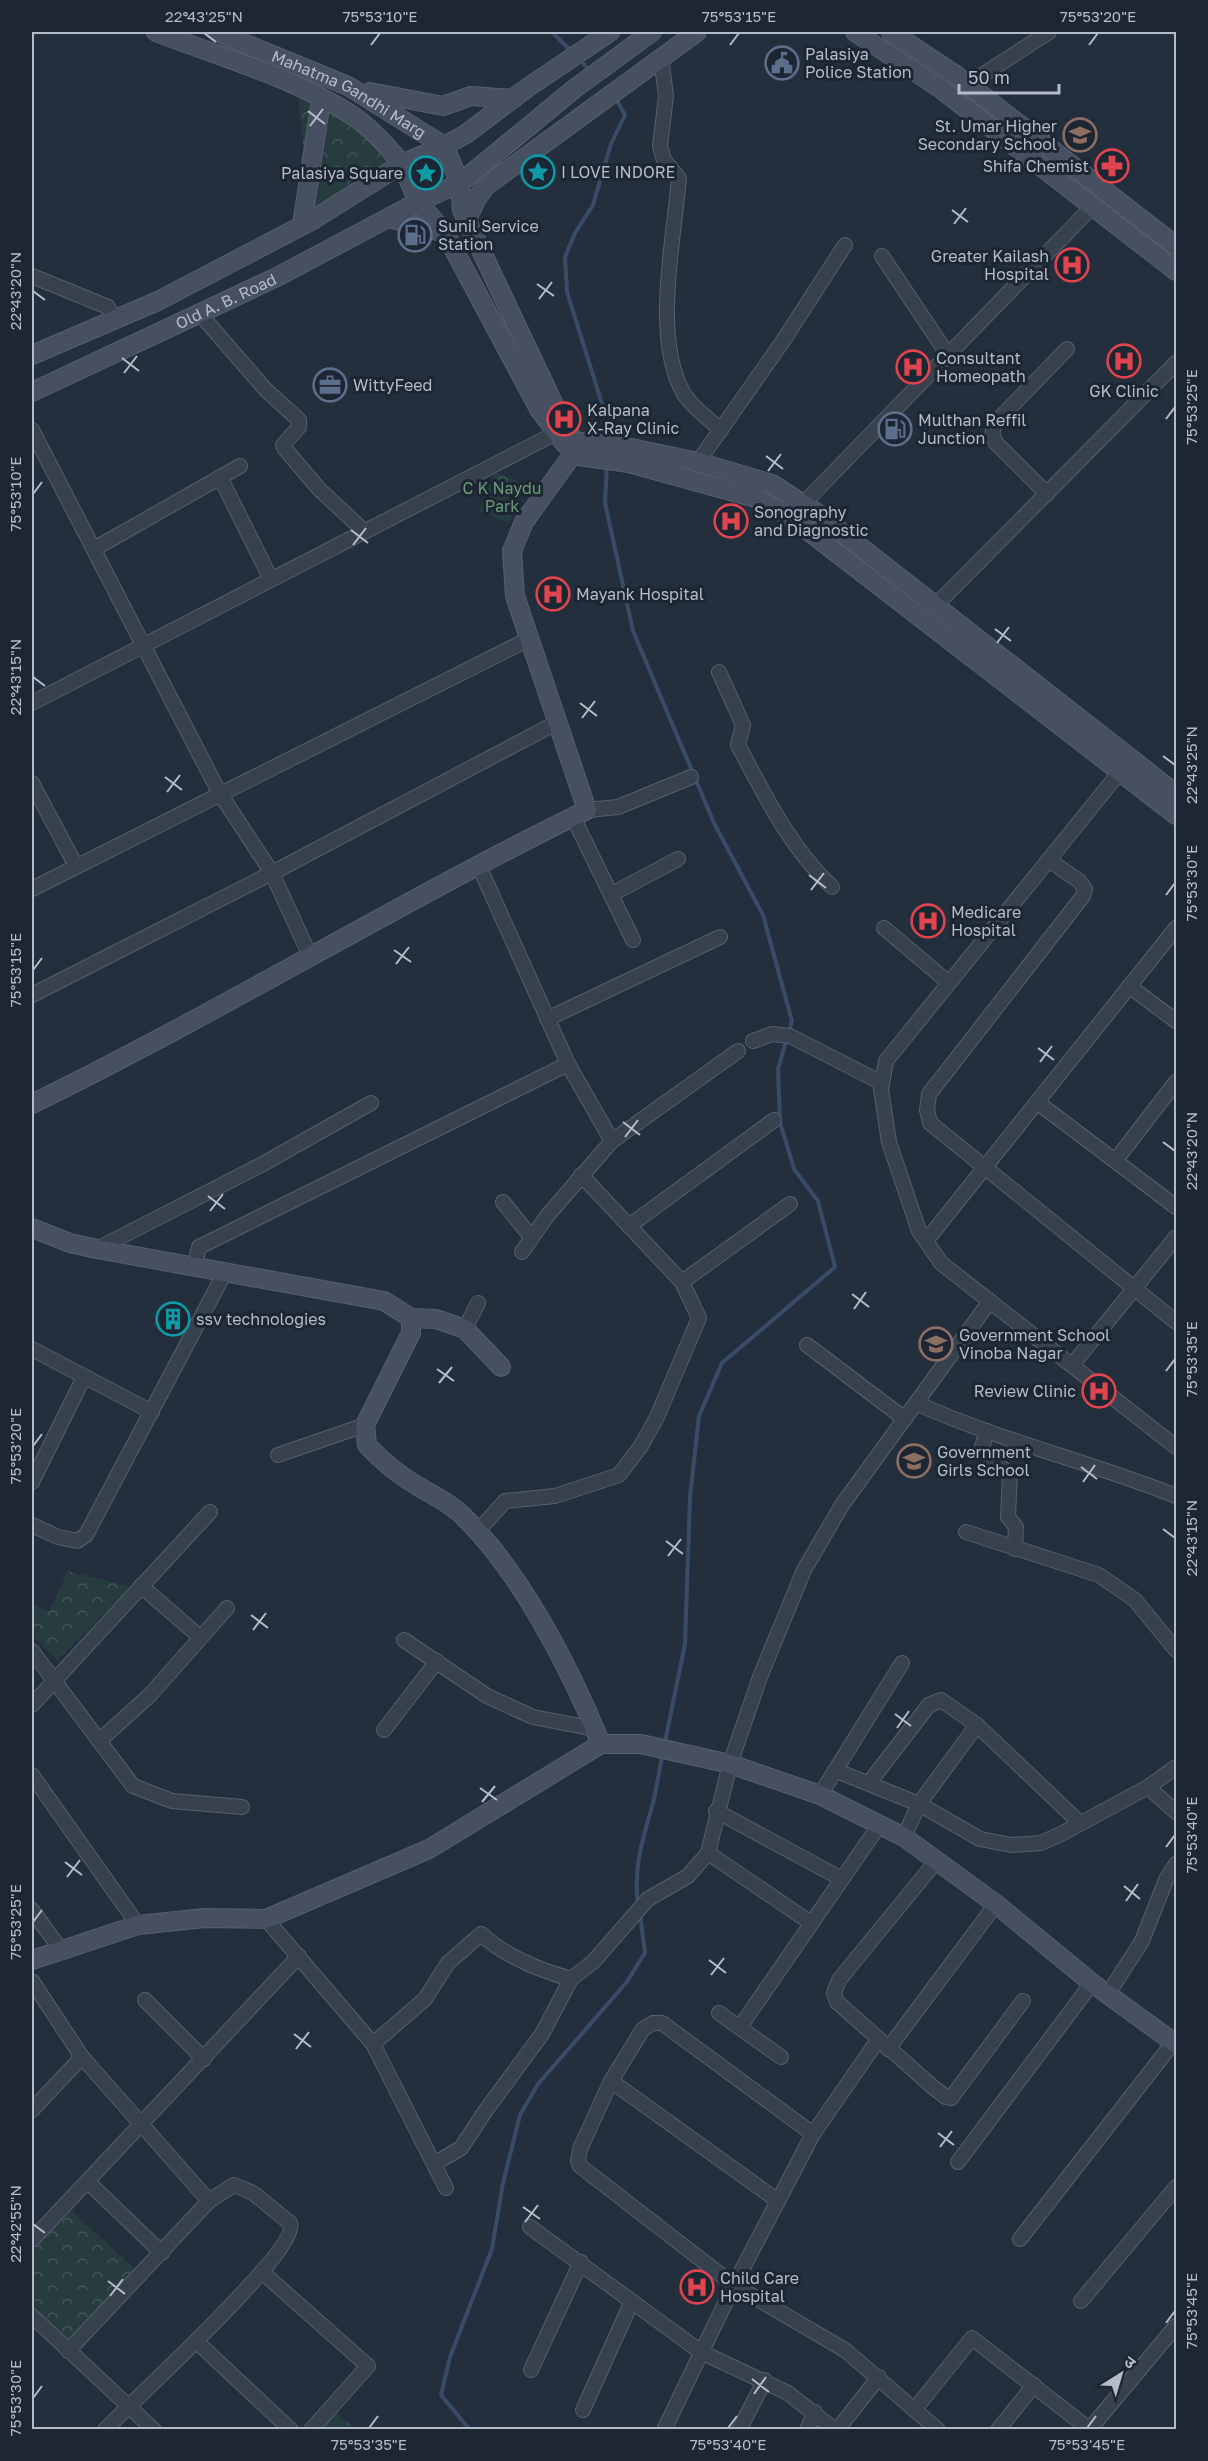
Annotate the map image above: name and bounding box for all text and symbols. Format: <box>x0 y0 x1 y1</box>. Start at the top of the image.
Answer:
text: 22°43'25"N <box>165 7 243 25</box>
text: 75°53'10"E <box>343 7 417 25</box>
text: 75°53'15"E <box>702 7 776 25</box>
text: 75°53'20"E <box>1060 7 1136 25</box>
place label: Palasiya Police Station <box>805 44 912 82</box>
public building icon: Palasiya Police Station <box>764 45 800 81</box>
street label: Mahatma Gandhi Marg <box>269 46 430 142</box>
scale bar <box>959 57 1060 95</box>
text: 50 m <box>968 66 1010 88</box>
place label: St. Umar Higher Secondary School <box>918 116 1057 154</box>
school or university icon: St. Umar Higher Secondary School <box>1062 117 1098 153</box>
pharmacy icon: Shifa Chemist <box>1094 148 1130 184</box>
place icon: I LOVE INDORE <box>520 154 556 190</box>
place icon: Palasiya Square <box>408 155 444 191</box>
place label: Shifa Chemist <box>983 156 1089 176</box>
place label: I LOVE INDORE <box>561 162 675 182</box>
place label: Palasiya Square <box>281 163 403 183</box>
place label: Sunil Service Station <box>438 216 539 254</box>
fuel station icon: Sunil Service Station <box>397 217 433 253</box>
place label: Greater Kailash Hospital <box>931 246 1049 284</box>
hospital icon: Greater Kailash Hospital <box>1054 247 1090 283</box>
text: 22°43'20"N <box>6 252 24 330</box>
street label: Old A. B. Road <box>172 269 279 333</box>
hospital icon: GK Clinic <box>1106 343 1142 379</box>
place label: Consultant Homeopath <box>936 348 1026 386</box>
hospital icon: Consultant Homeopath <box>895 349 931 385</box>
office icon: WittyFeed <box>312 367 348 403</box>
text: 75°53'25"E <box>1182 369 1200 445</box>
place label: WittyFeed <box>353 375 432 395</box>
place label: GK Clinic <box>1089 381 1159 401</box>
place label: Kalpana X-Ray Clinic <box>587 400 679 438</box>
hospital icon: Kalpana X-Ray Clinic <box>546 401 582 437</box>
place label: Multhan Reffil Junction <box>918 410 1026 448</box>
fuel station icon: Multhan Reffil Junction <box>877 411 913 447</box>
text: 75°53'10"E <box>6 457 24 531</box>
park label: C K Naydu Park <box>463 478 541 516</box>
place label: Sonography and Diagnostic <box>754 502 869 540</box>
hospital icon: Sonography and Diagnostic <box>713 503 749 539</box>
hospital icon: Mayank Hospital <box>535 576 571 612</box>
place label: Mayank Hospital <box>576 584 704 604</box>
text: 22°43'15"N <box>6 639 24 715</box>
text: 22°43'25"N <box>1182 726 1200 804</box>
text: 75°53'30"E <box>1182 845 1200 921</box>
place label: Medicare Hospital <box>951 902 1021 940</box>
hospital icon: Medicare Hospital <box>910 903 946 939</box>
text: 75°53'15"E <box>6 933 24 1007</box>
text: 22°43'20"N <box>1182 1112 1200 1190</box>
building icon: ssv technologies <box>155 1301 191 1337</box>
place label: ssv technologies <box>196 1309 326 1329</box>
text: 75°53'35"E <box>1182 1321 1200 1397</box>
place label: Government School Vinoba Nagar <box>959 1325 1110 1363</box>
school or university icon: Government School Vinoba Nagar <box>918 1326 954 1362</box>
hospital icon: Review Clinic <box>1081 1373 1117 1409</box>
place label: Review Clinic <box>974 1381 1076 1401</box>
text: 75°53'20"E <box>6 1408 24 1484</box>
place label: Government Girls School <box>937 1442 1031 1480</box>
school or university icon: Government Girls School <box>896 1443 932 1479</box>
text: 22°43'15"N <box>1182 1500 1200 1576</box>
text: 75°53'40"E <box>1182 1797 1200 1873</box>
text: 75°53'25"E <box>6 1884 24 1960</box>
text: 22°42'55"N <box>6 2185 24 2263</box>
place label: Child Care Hospital <box>720 2268 799 2306</box>
hospital icon: Child Care Hospital <box>679 2269 715 2305</box>
text: 75°53'45"E <box>1182 2273 1200 2349</box>
north arrow <box>1091 2344 1151 2404</box>
text: उ <box>1120 2351 1140 2373</box>
text: 75°53'30"E <box>6 2360 24 2436</box>
text: 75°53'35"E <box>331 2435 407 2453</box>
text: 75°53'40"E <box>690 2435 766 2453</box>
text: 75°53'45"E <box>1049 2435 1125 2453</box>

